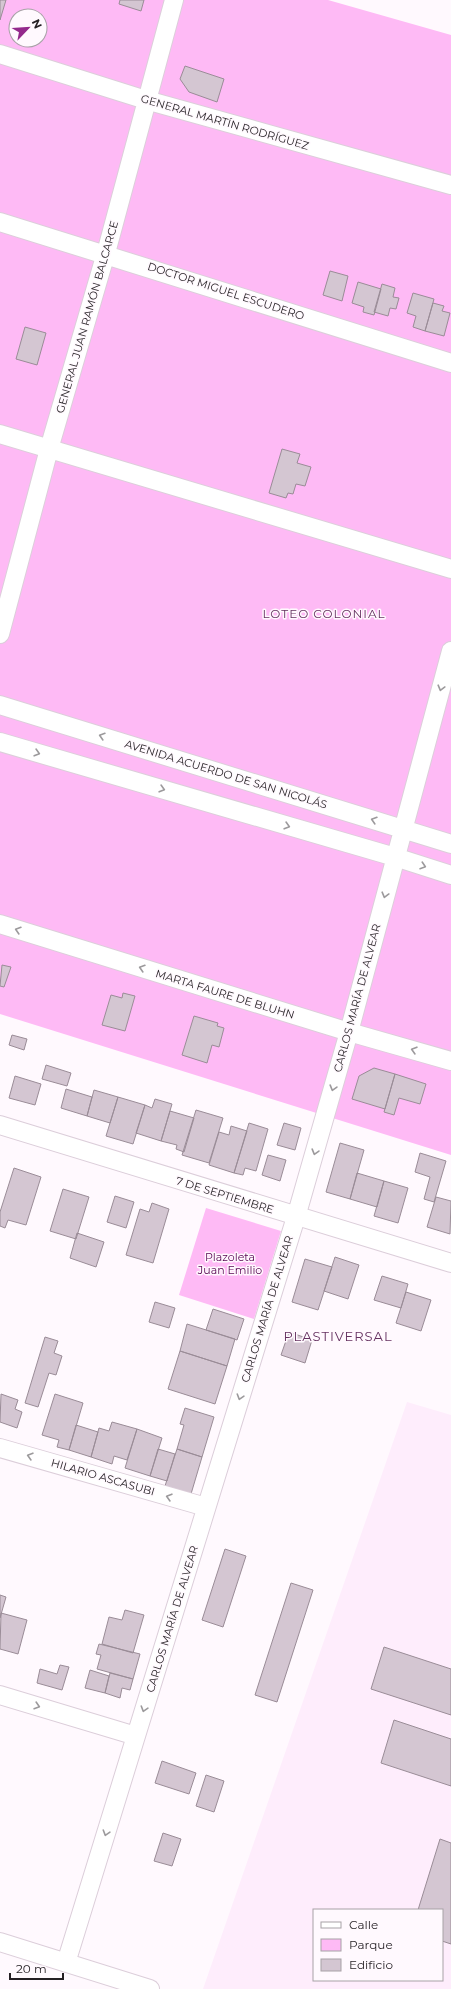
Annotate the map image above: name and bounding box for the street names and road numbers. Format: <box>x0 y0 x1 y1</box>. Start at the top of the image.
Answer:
street label: GENERAL MARTÍN RODRÍGUEZ <box>139 91 311 153</box>
street label: GENERAL JUAN RAMÓN BALCARCE <box>53 219 121 415</box>
street label: DOCTOR MIGUEL ESCUDERO <box>146 259 306 323</box>
street label: AVENIDA ACUERDO DE SAN NICOLÁS <box>123 736 329 812</box>
street label: CARLOS MARÍA DE ALVEAR <box>330 922 384 1074</box>
street label: MARTA FAURE DE BLUHN <box>154 966 296 1022</box>
street label: 7 DE SEPTIEMBRE <box>174 1173 276 1217</box>
street label: CARLOS MARÍA DE ALVEAR <box>238 1234 296 1384</box>
street label: HILARIO ASCASUBI <box>50 1455 156 1499</box>
street label: CARLOS MARÍA DE ALVEAR <box>143 1544 201 1694</box>

